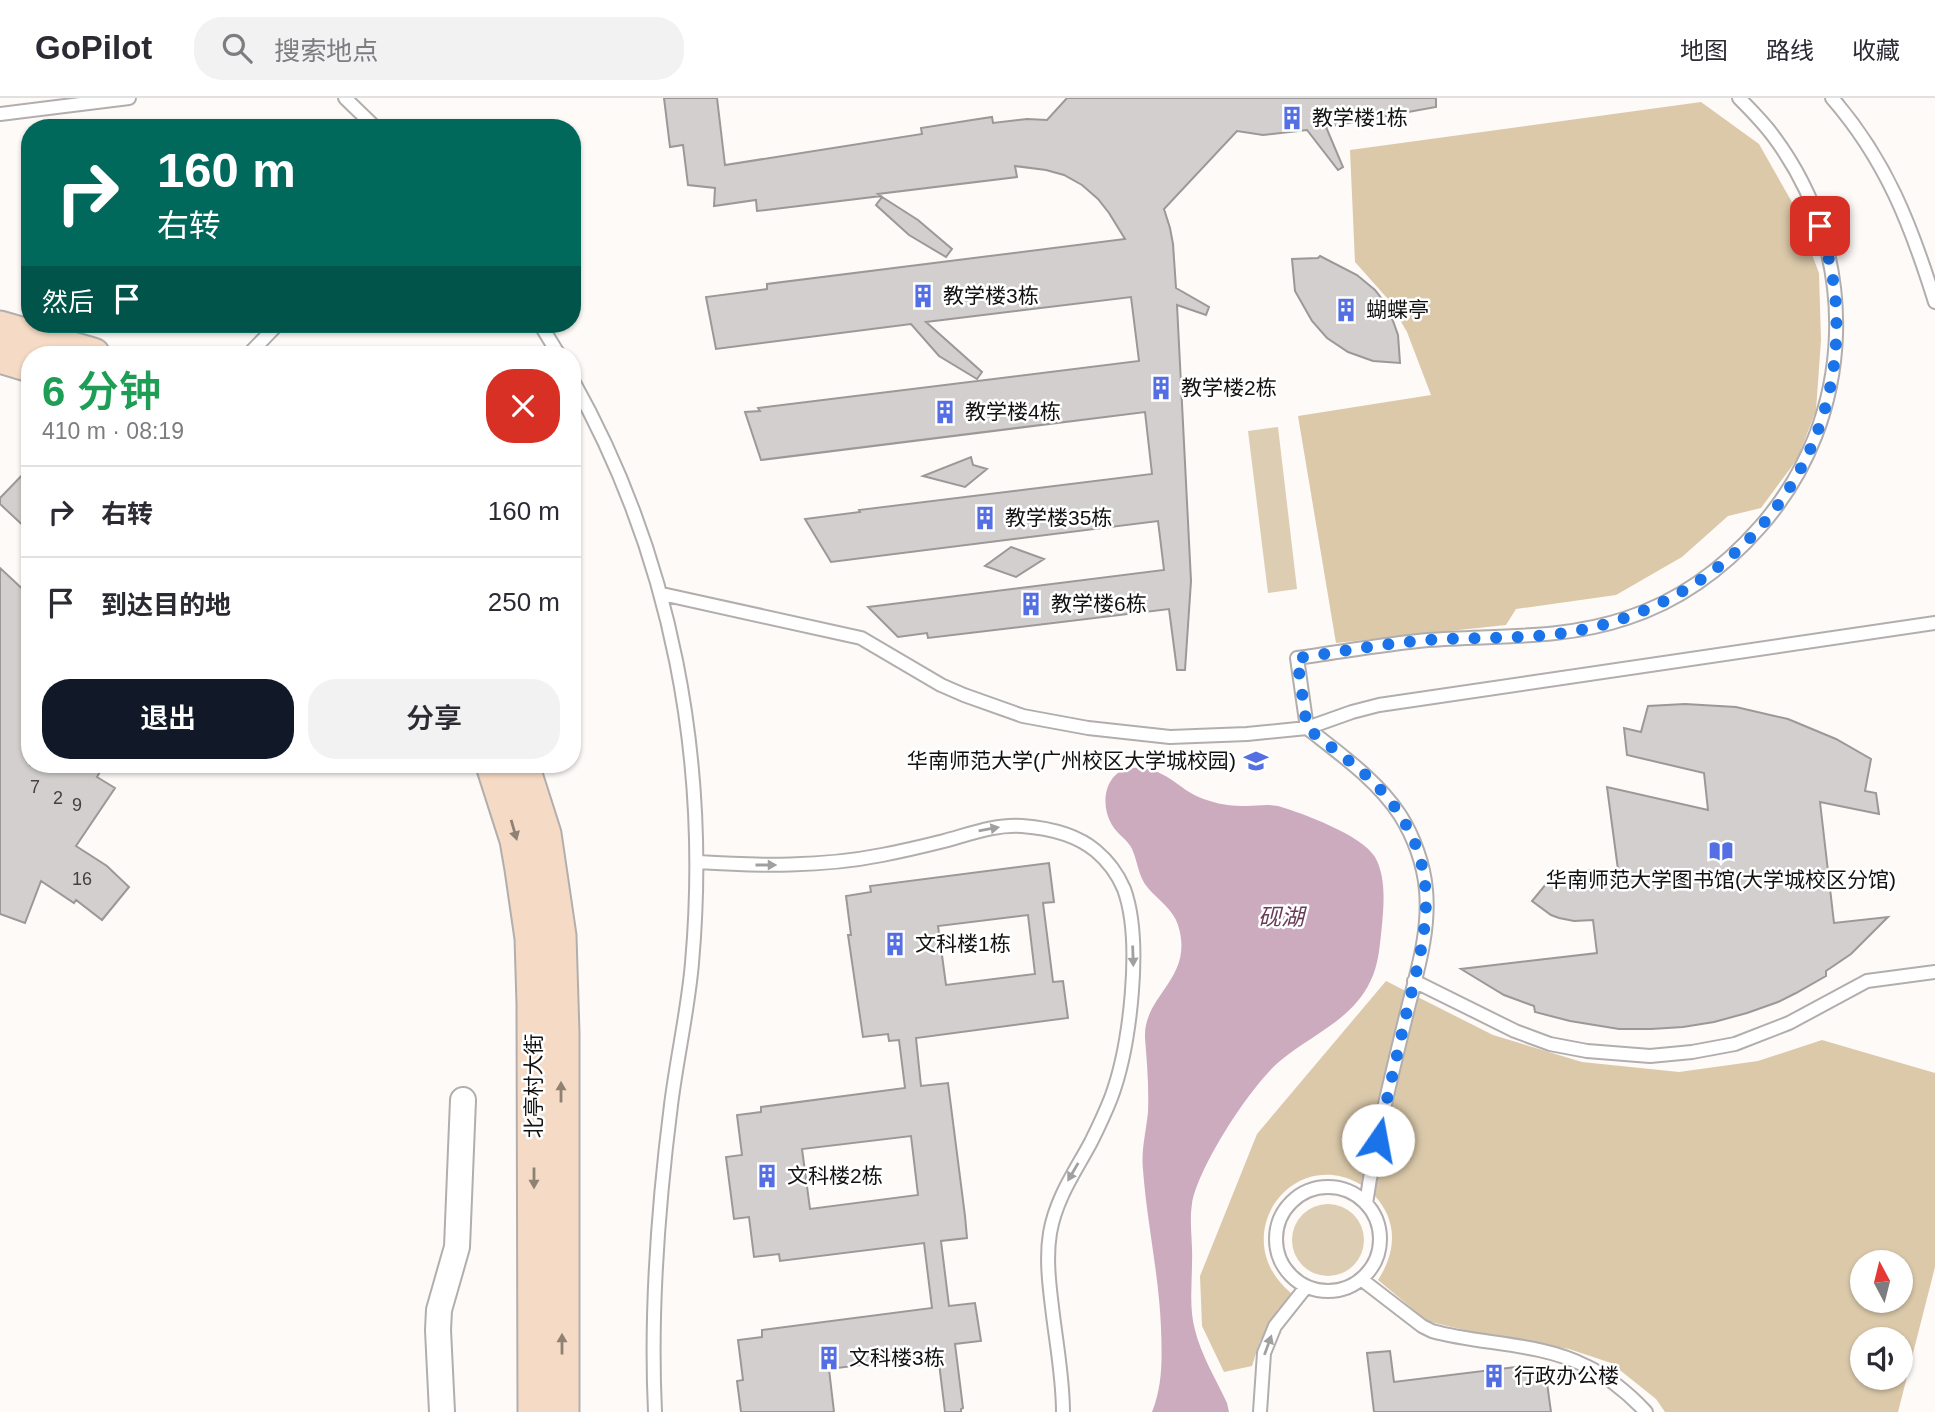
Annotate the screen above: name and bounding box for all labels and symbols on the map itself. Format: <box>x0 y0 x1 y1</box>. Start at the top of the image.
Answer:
building icon: 教学楼1栋 <box>1278 104 1306 132</box>
place label: 教学楼1栋 <box>1312 106 1408 129</box>
pin <box>1790 196 1850 256</box>
building icon: 教学楼3栋 <box>909 282 937 310</box>
place label: 教学楼3栋 <box>943 284 1039 307</box>
building icon: 蝴蝶亭 <box>1332 296 1360 324</box>
place label: 蝴蝶亭 <box>1366 298 1429 321</box>
building icon: 教学楼2栋 <box>1147 374 1175 402</box>
place label: 教学楼2栋 <box>1181 376 1277 399</box>
building icon: 教学楼4栋 <box>931 398 959 426</box>
place label: 教学楼4栋 <box>965 400 1061 423</box>
building icon: 教学楼35栋 <box>971 504 999 532</box>
place label: 教学楼35栋 <box>1005 506 1112 529</box>
building icon: 教学楼6栋 <box>1017 590 1045 618</box>
place label: 教学楼6栋 <box>1051 592 1147 615</box>
school or university icon: 华南师范大学(广州校区大学城校园) <box>1242 747 1270 775</box>
place label: 华南师范大学(广州校区大学城校园) <box>907 749 1236 772</box>
house number: 7 <box>30 777 40 797</box>
house number: 2 <box>53 788 63 808</box>
house number: 9 <box>72 795 82 815</box>
one-way arrow <box>509 819 519 840</box>
one-way arrow <box>978 823 1000 834</box>
library icon: 华南师范大学图书馆(大学城校区分馆) <box>1707 837 1735 865</box>
one-way arrow <box>755 859 777 871</box>
place label: 华南师范大学图书馆(大学城校区分馆) <box>1546 868 1896 891</box>
house number: 16 <box>72 869 92 889</box>
water label: 砚湖 <box>1258 904 1307 930</box>
building icon: 文科楼1栋 <box>881 930 909 958</box>
place label: 文科楼1栋 <box>915 932 1011 955</box>
one-way arrow <box>1127 945 1138 967</box>
street label: 北亭村大街 <box>522 1034 545 1139</box>
one-way arrow <box>555 1081 567 1103</box>
position arrow <box>1341 1103 1415 1177</box>
building icon: 文科楼2栋 <box>753 1162 781 1190</box>
one-way arrow <box>1067 1162 1079 1181</box>
place label: 文科楼2栋 <box>787 1164 883 1187</box>
one-way arrow <box>528 1167 540 1189</box>
north arrow <box>1850 1250 1913 1312</box>
one-way arrow <box>556 1333 568 1355</box>
one-way arrow <box>1263 1334 1274 1355</box>
building icon: 文科楼3栋 <box>815 1344 843 1372</box>
place label: 文科楼3栋 <box>849 1346 945 1369</box>
building icon: 行政办公楼 <box>1480 1362 1508 1390</box>
place label: 行政办公楼 <box>1514 1364 1619 1387</box>

